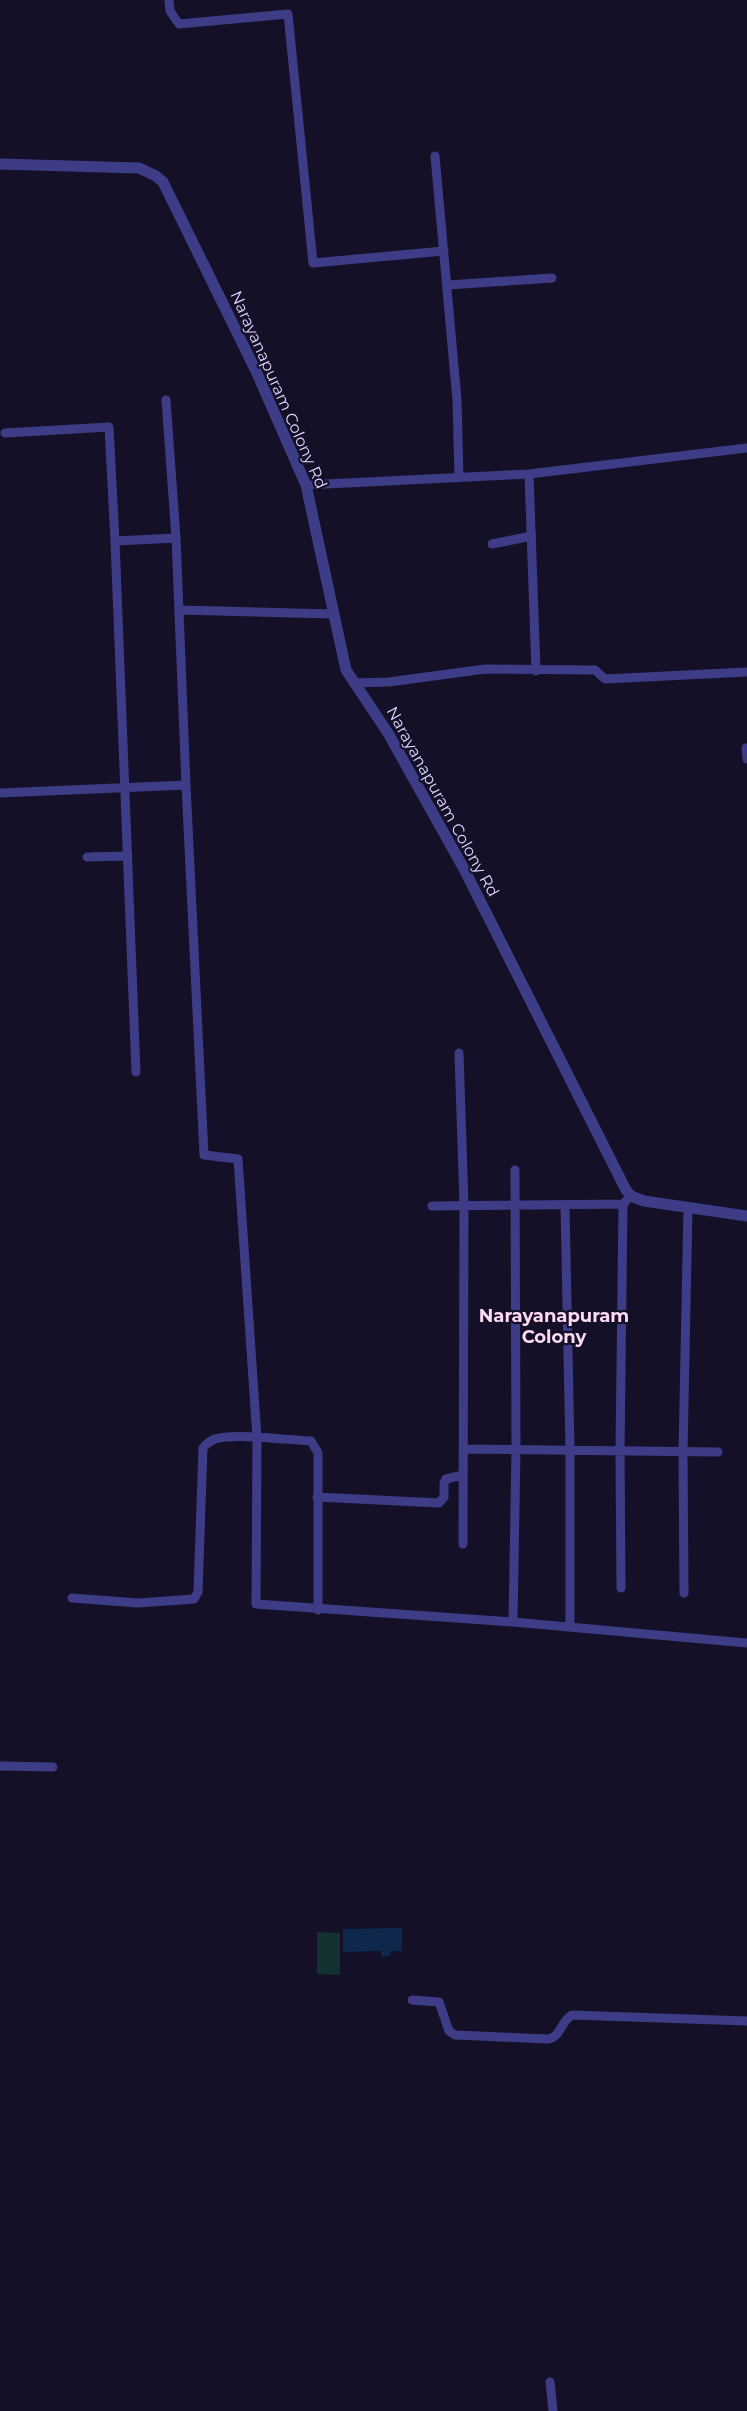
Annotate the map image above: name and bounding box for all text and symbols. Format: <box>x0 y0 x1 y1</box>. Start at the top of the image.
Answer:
street label: Narayanapuram Colony Rd <box>226 288 330 492</box>
street label: Narayanapuram Colony Rd <box>382 704 502 900</box>
district label: Narayanapuram Colony <box>479 1306 629 1348</box>

